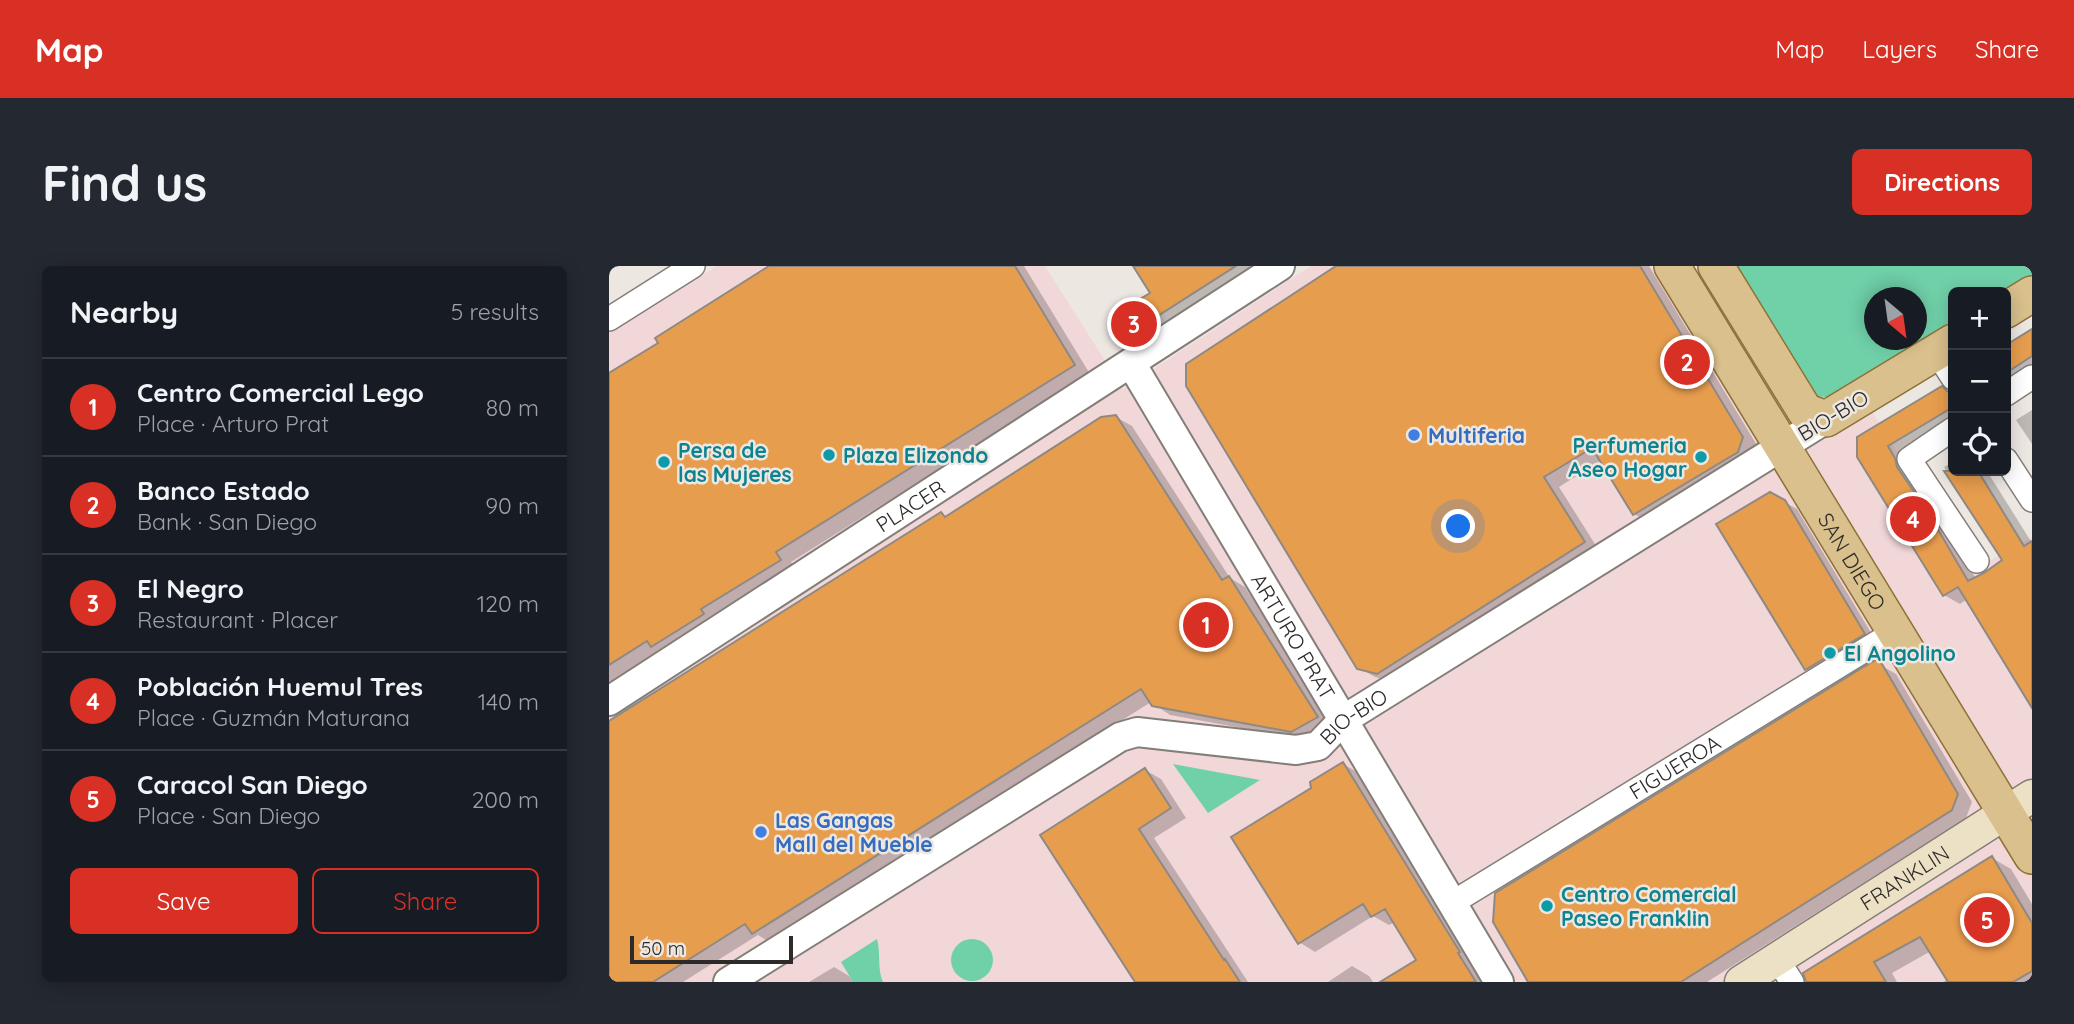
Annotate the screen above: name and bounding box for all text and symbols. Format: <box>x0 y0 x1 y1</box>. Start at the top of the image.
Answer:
text: Map <box>35 29 103 70</box>
text: Map <box>1775 34 1824 64</box>
text: Layers <box>1862 34 1937 64</box>
text: Share <box>1975 34 2039 64</box>
button: Directions <box>1852 149 2032 215</box>
text: Find us <box>42 152 207 213</box>
north arrow <box>1864 287 1927 350</box>
map controls <box>1948 287 2011 476</box>
button: + <box>1948 287 2011 350</box>
text: Nearby <box>70 293 178 331</box>
text: 5 results <box>451 297 539 326</box>
pin: 3 <box>1111 298 1157 350</box>
pin: 2 <box>1664 336 1710 388</box>
button: − <box>1948 350 2011 413</box>
text: Centro Comercial Lego <box>137 376 424 409</box>
street label: BIO-BIO <box>1793 384 1873 446</box>
text: 1 <box>89 393 97 422</box>
text: 80 m <box>486 393 539 422</box>
text: Place · Arturo Prat <box>137 409 329 438</box>
button: locate <box>1948 413 2011 476</box>
place label: Multiferia <box>1428 422 1525 448</box>
marker: Multiferia <box>1406 427 1422 443</box>
place label: Perfumeria Aseo Hogar <box>1568 432 1687 482</box>
place label: Persa de las Mujeres <box>678 437 792 487</box>
place label: Plaza Elizondo <box>843 442 988 468</box>
marker: Plaza Elizondo <box>821 447 837 463</box>
marker: Perfumeria Aseo Hogar <box>1693 449 1709 465</box>
marker: Persa de las Mujeres <box>656 454 672 470</box>
text: Banco Estado <box>137 474 310 507</box>
street label: PLACER <box>871 474 950 538</box>
text: 2 <box>86 491 100 520</box>
text: 90 m <box>485 491 539 520</box>
pin: 4 <box>1890 493 1936 545</box>
text: Bank · San Diego <box>137 507 317 536</box>
street label: SAN DIEGO <box>1813 508 1892 615</box>
your location <box>1441 509 1475 543</box>
street label: ARTURO PRAT <box>1246 568 1341 704</box>
text: El Negro <box>137 572 244 605</box>
text: 3 <box>87 589 99 618</box>
text: 120 m <box>477 589 539 618</box>
pin: 1 <box>1183 599 1229 651</box>
text: Restaurant · Placer <box>137 605 338 634</box>
place label: El Angolino <box>1844 640 1956 666</box>
marker: El Angolino <box>1822 645 1838 661</box>
text: Población Huemul Tres <box>137 670 423 703</box>
street label: BIO-BIO <box>1314 683 1392 750</box>
text: 4 <box>86 687 100 716</box>
text: 140 m <box>478 687 539 716</box>
text: Place · Guzmán Maturana <box>137 703 410 732</box>
street label: FIGUEROA <box>1624 729 1725 804</box>
text: Caracol San Diego <box>137 768 368 801</box>
text: 5 <box>86 785 100 814</box>
text: 200 m <box>472 785 539 814</box>
text: Place · San Diego <box>137 801 320 830</box>
place label: Las Gangas Mall del Mueble <box>775 807 933 857</box>
marker: Las Gangas Mall del Mueble <box>753 824 769 840</box>
street label: FRANKLIN <box>1855 839 1954 916</box>
button: Save <box>70 868 298 934</box>
button: Share <box>312 868 539 934</box>
place label: Centro Comercial Paseo Franklin <box>1561 881 1737 931</box>
pin: 5 <box>1964 894 2010 946</box>
marker: Centro Comercial Paseo Franklin <box>1539 898 1555 914</box>
scale bar <box>630 933 793 965</box>
text: 50 m <box>641 936 685 960</box>

